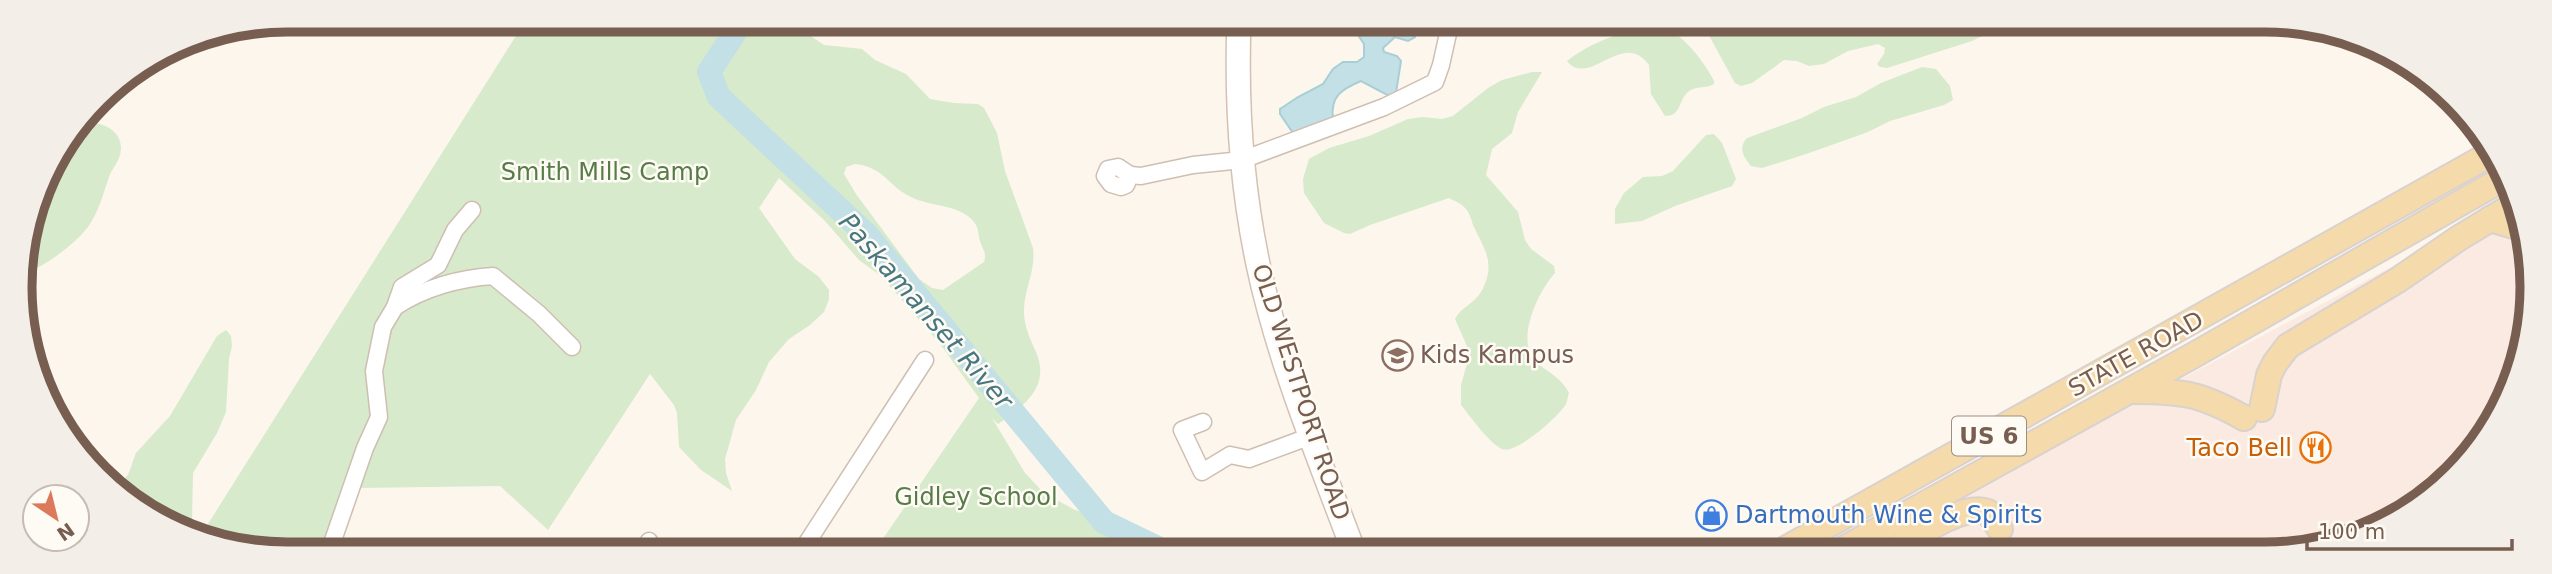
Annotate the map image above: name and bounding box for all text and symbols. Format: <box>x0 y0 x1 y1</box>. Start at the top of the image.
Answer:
park label: Smith Mills Camp <box>501 158 709 186</box>
water label: Paskamanset River <box>833 207 1021 417</box>
street label: OLD WESTPORT ROAD <box>1246 260 1356 524</box>
street label: STATE ROAD <box>2064 305 2208 403</box>
school or university icon: Kids Kampus <box>1380 338 1414 372</box>
place label: Kids Kampus <box>1420 341 1574 369</box>
road number: US 6 <box>1952 416 2026 456</box>
restaurant icon: Taco Bell <box>2298 431 2332 465</box>
place label: Taco Bell <box>2186 434 2292 462</box>
north arrow <box>21 483 91 553</box>
park label: Gidley School <box>894 483 1058 511</box>
shop icon: Dartmouth Wine & Spirits <box>1695 498 1729 532</box>
place label: Dartmouth Wine & Spirits <box>1735 501 2042 529</box>
scale bar <box>2307 508 2512 552</box>
text: N <box>53 518 79 545</box>
text: 100 m <box>2318 520 2385 544</box>

